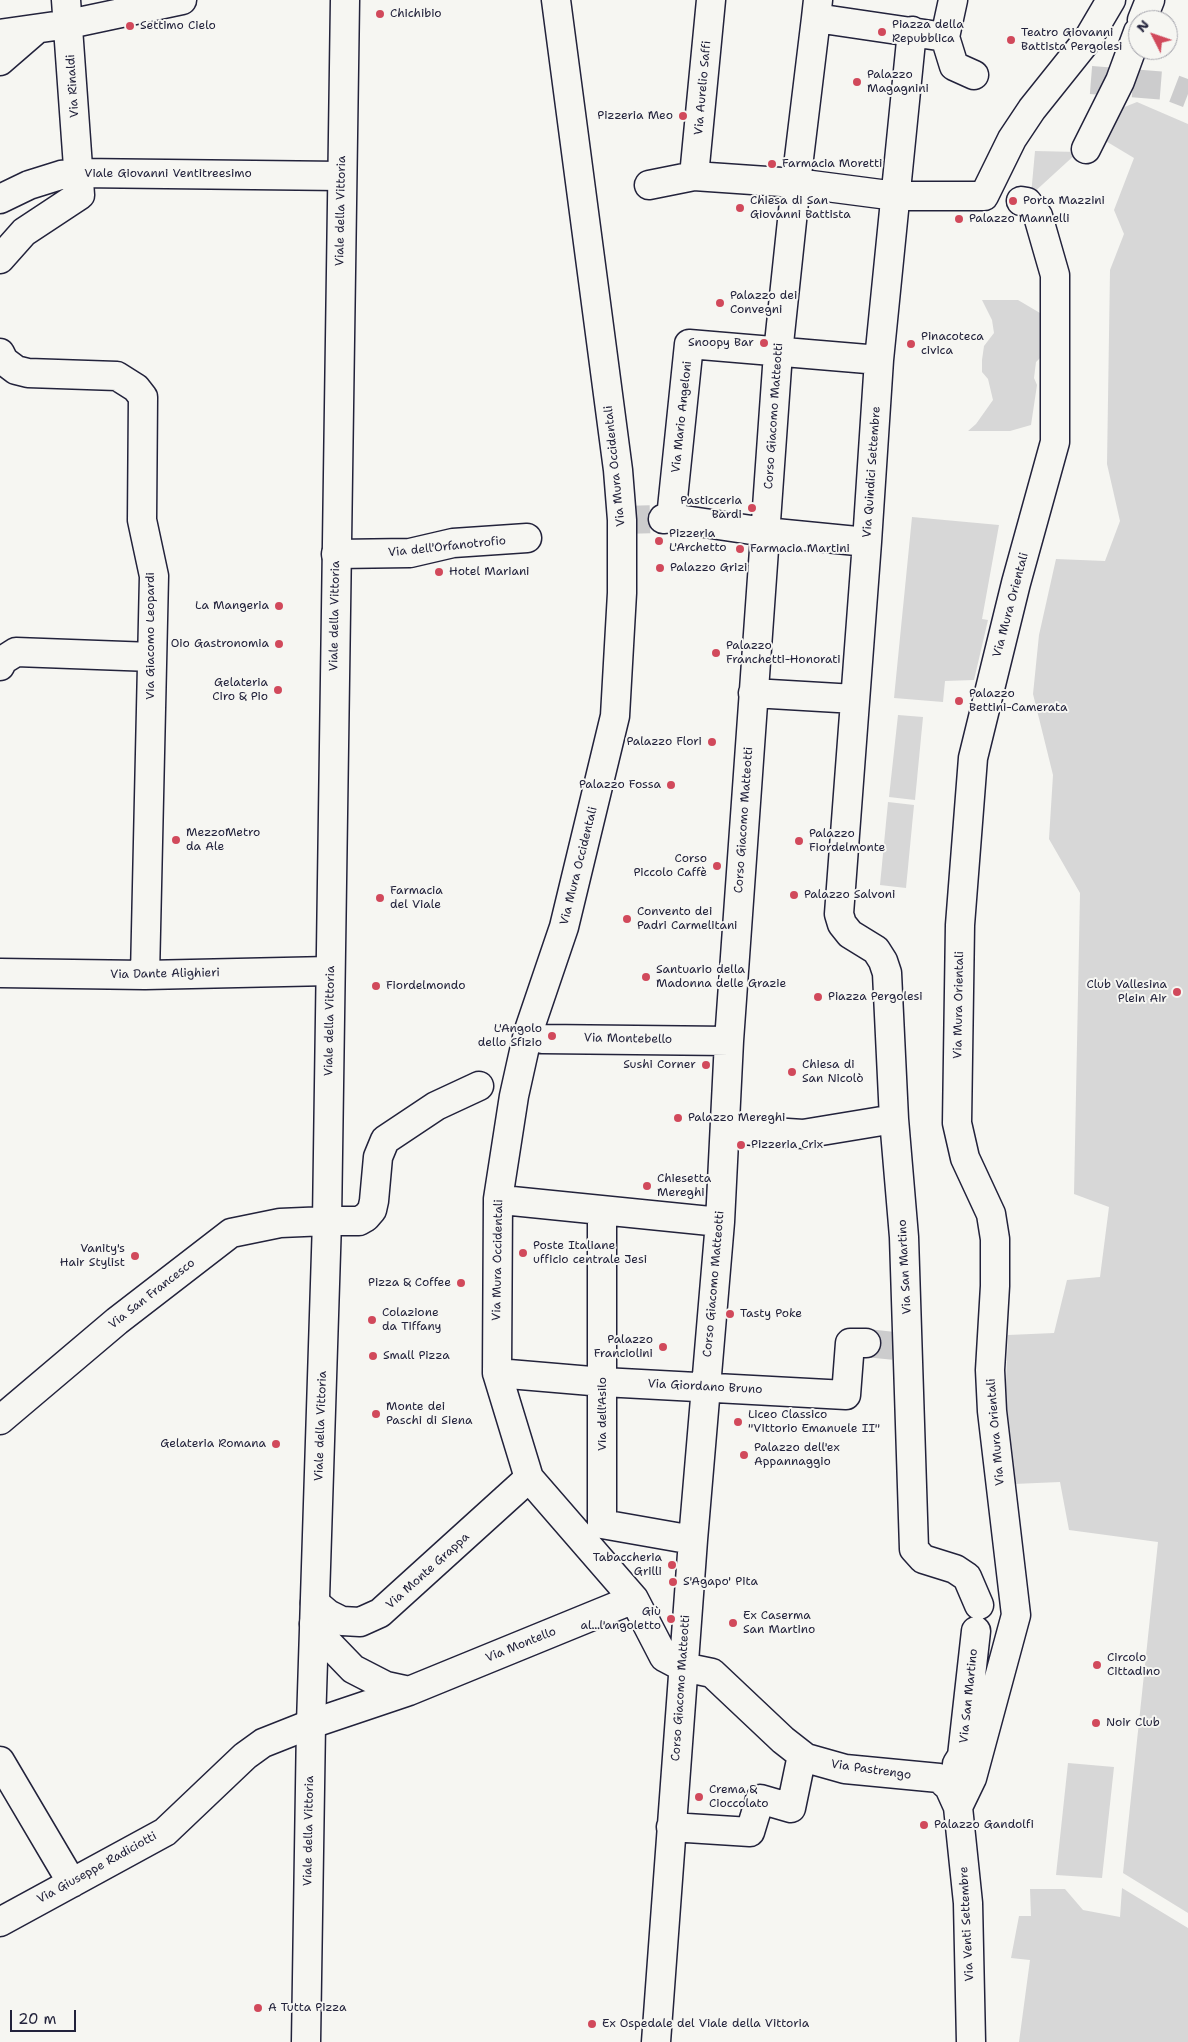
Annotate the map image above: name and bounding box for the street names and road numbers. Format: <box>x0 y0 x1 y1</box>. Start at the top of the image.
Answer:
street label: Via Aurelio Saffi <box>692 40 714 136</box>
street label: Via Rinaldi <box>64 54 82 118</box>
street label: Viale della Vittoria <box>333 156 349 266</box>
street label: Viale Giovanni Ventitreesimo <box>84 167 252 181</box>
street label: Corso Giacomo Matteotti <box>762 342 786 490</box>
street label: Via Mario Angeloni <box>669 360 695 474</box>
street label: Via Mura Occidentali <box>601 405 629 527</box>
street label: Via Quindici Settembre <box>860 406 884 538</box>
street label: Via dell'Orfanotrofio <box>387 534 507 560</box>
street label: Via Mura Orientali <box>990 551 1032 659</box>
street label: Viale della Vittoria <box>327 561 343 671</box>
street label: Via Giacomo Leopardi <box>144 572 158 700</box>
street label: Corso Giacomo Matteotti <box>732 746 756 894</box>
street label: Via Mura Occidentali <box>557 805 601 927</box>
street label: Via Mura Orientali <box>951 951 967 1059</box>
street label: Via Dante Alighieri <box>110 966 220 982</box>
street label: Viale della Vittoria <box>322 966 338 1076</box>
street label: Via Montebello <box>584 1031 672 1047</box>
street label: Via Mura Occidentali <box>490 1199 506 1321</box>
street label: Corso Giacomo Matteotti <box>700 1210 728 1358</box>
street label: Via San Martino <box>895 1219 915 1315</box>
street label: Via San Francesco <box>106 1256 198 1332</box>
street label: Viale della Vittoria <box>312 1371 330 1481</box>
street label: Via dell'Asilo <box>596 1377 610 1451</box>
street label: Via Giordano Bruno <box>647 1377 763 1397</box>
street label: Via Mura Orientali <box>984 1378 1008 1486</box>
street label: Via Monte Grappa <box>383 1530 473 1612</box>
street label: Corso Giacomo Matteotti <box>669 1614 693 1762</box>
street label: Via Montello <box>484 1624 558 1666</box>
street label: Via San Martino <box>957 1648 981 1744</box>
street label: Via Pastrengo <box>830 1757 912 1783</box>
street label: Viale della Vittoria <box>301 1776 317 1886</box>
street label: Via Giuseppe Radiciotti <box>35 1829 159 1907</box>
street label: Via Venti Settembre <box>957 1866 977 1982</box>

